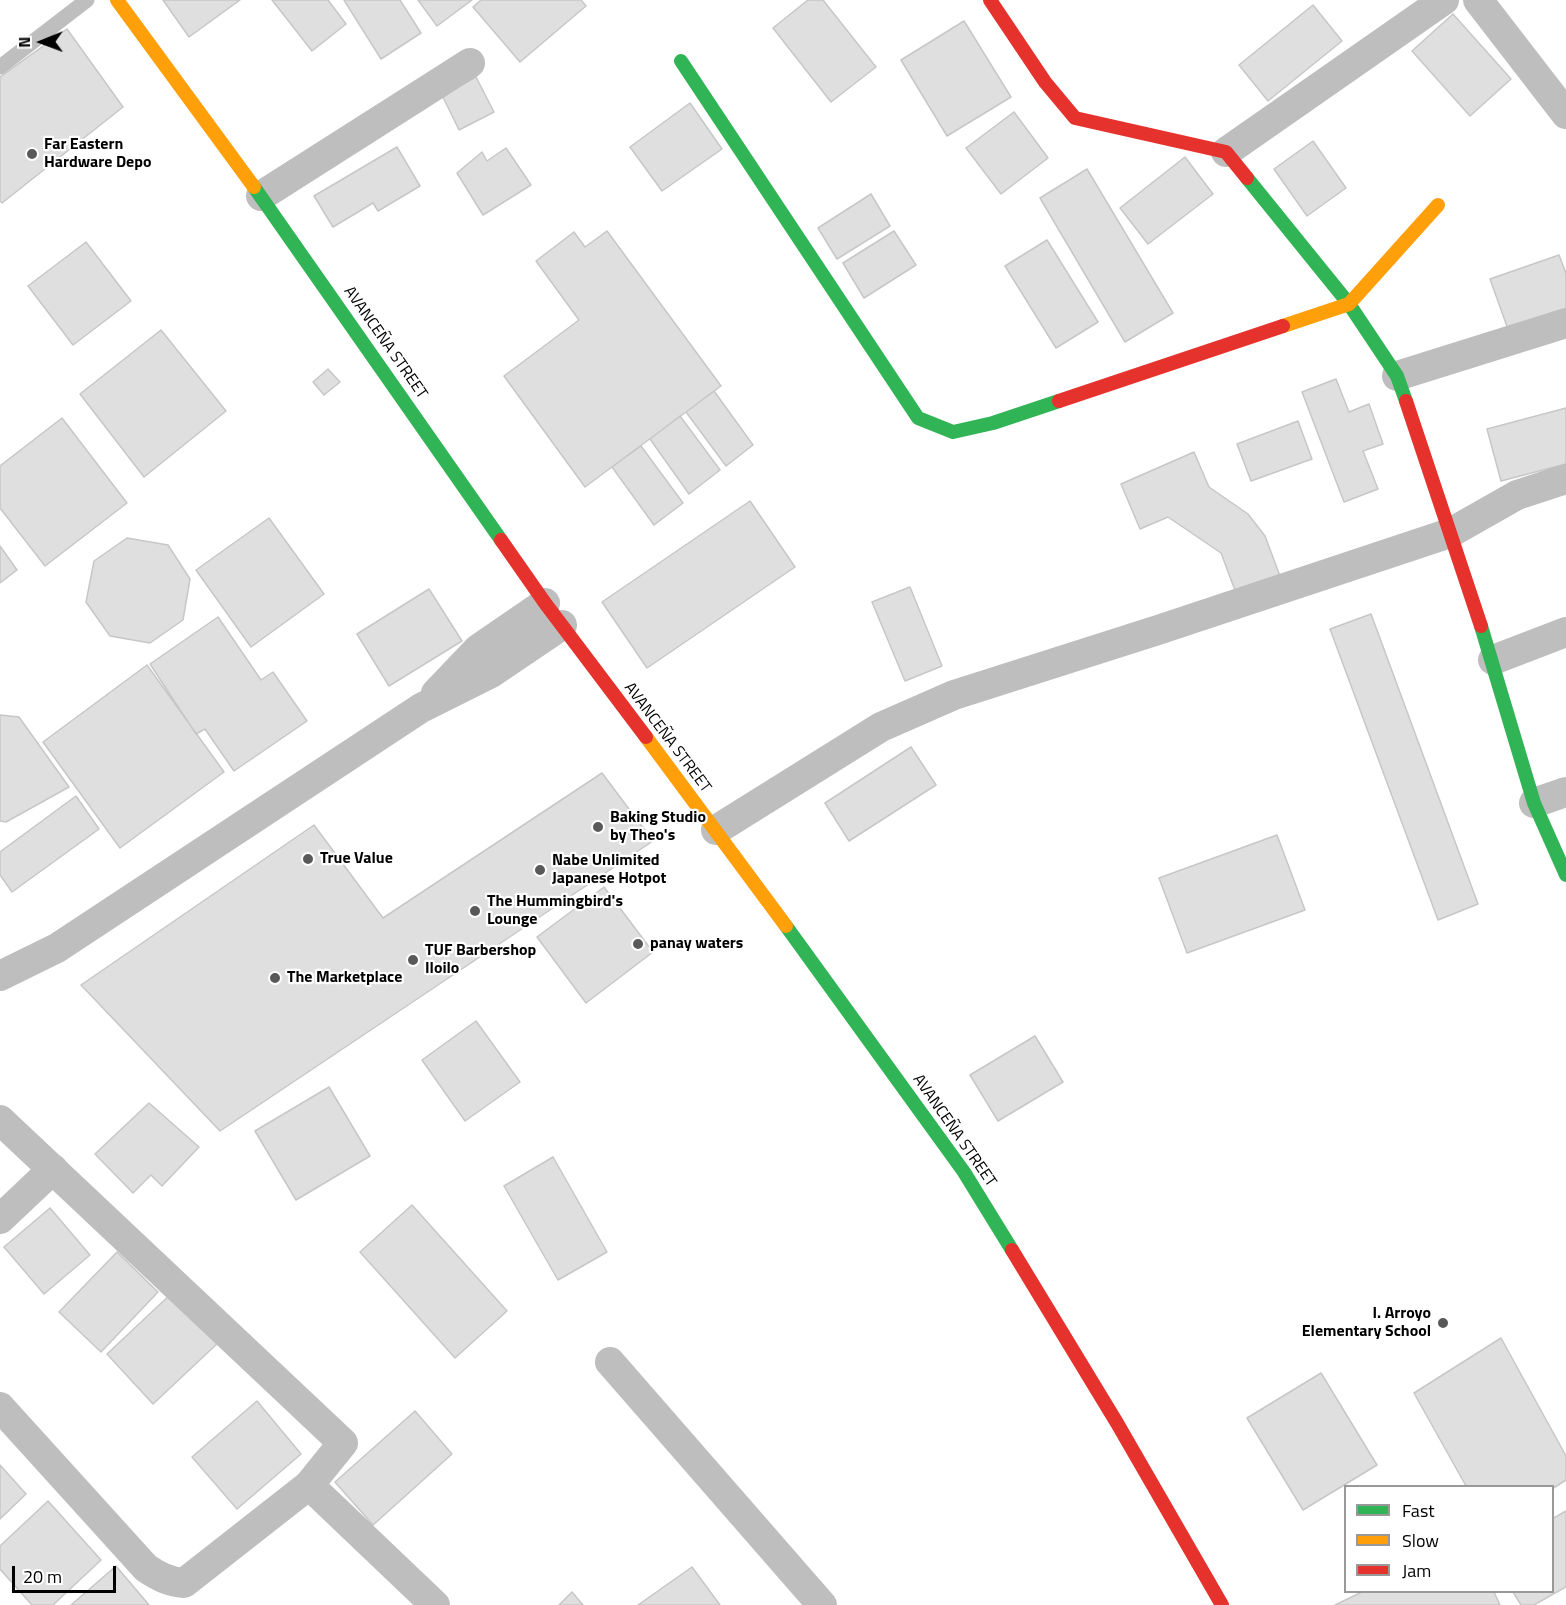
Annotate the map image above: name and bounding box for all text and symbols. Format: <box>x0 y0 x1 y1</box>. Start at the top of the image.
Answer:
north arrow <box>12 12 72 72</box>
text: N <box>12 37 36 48</box>
place label: Far Eastern Hardware Depo <box>44 135 151 173</box>
marker: Far Eastern Hardware Depo <box>25 147 39 161</box>
street label: AVANCEÑA STREET <box>339 283 431 403</box>
street label: AVANCEÑA STREET <box>619 679 715 797</box>
place label: Baking Studio by Theo's <box>610 808 706 846</box>
marker: Baking Studio by Theo's <box>591 820 605 834</box>
place label: True Value <box>320 849 393 869</box>
place label: Nabe Unlimited Japanese Hotpot <box>552 851 666 889</box>
marker: True Value <box>301 852 315 866</box>
marker: Nabe Unlimited Japanese Hotpot <box>533 863 547 877</box>
place label: The Hummingbird's Lounge <box>487 892 623 930</box>
marker: The Hummingbird's Lounge <box>468 904 482 918</box>
place label: panay waters <box>650 934 743 954</box>
marker: panay waters <box>631 937 645 951</box>
place label: TUF Barbershop Iloilo <box>425 941 536 979</box>
marker: TUF Barbershop Iloilo <box>406 953 420 967</box>
place label: The Marketplace <box>287 968 402 988</box>
marker: The Marketplace <box>268 971 282 985</box>
street label: AVANCEÑA STREET <box>908 1071 1000 1191</box>
place label: I. Arroyo Elementary School <box>1302 1304 1431 1342</box>
marker: I. Arroyo Elementary School <box>1436 1316 1450 1330</box>
legend <box>1344 1485 1554 1593</box>
text: Fast <box>1402 1497 1435 1524</box>
text: Slow <box>1402 1527 1439 1554</box>
scale bar <box>15 1554 118 1592</box>
text: Jam <box>1402 1557 1431 1584</box>
text: 20 m <box>23 1563 62 1590</box>

